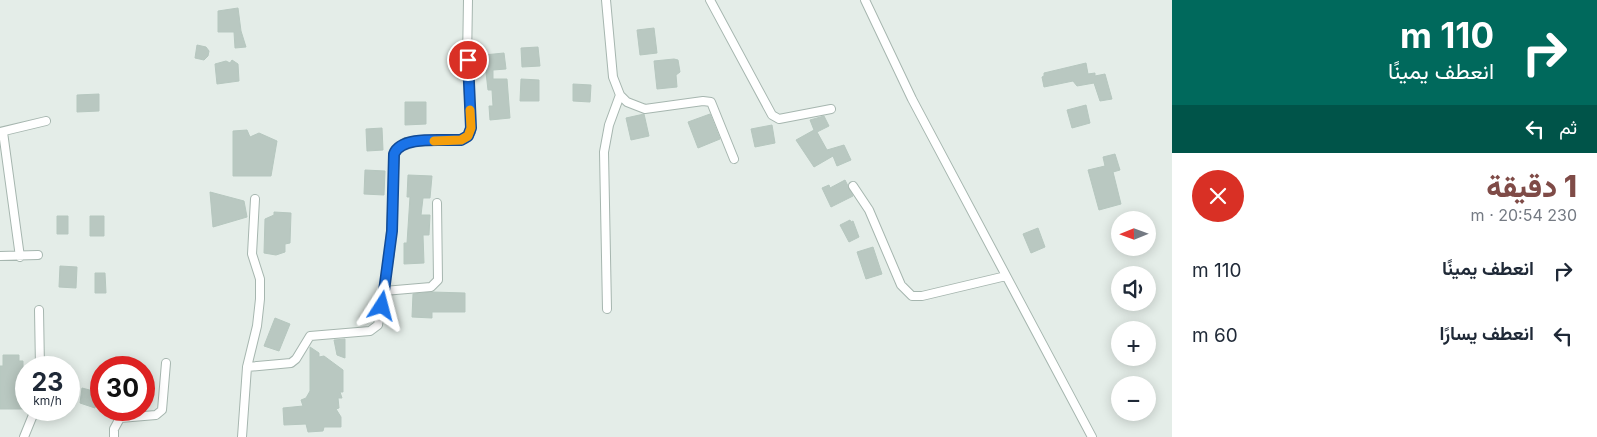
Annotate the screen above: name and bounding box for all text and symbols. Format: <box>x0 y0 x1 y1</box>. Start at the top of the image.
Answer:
text: 110 m <box>1400 14 1494 56</box>
icon: right <box>1512 20 1577 85</box>
pin <box>447 39 489 81</box>
icon: arrive <box>454 46 482 74</box>
text: انعطف يمينًا <box>1388 58 1494 84</box>
icon: left <box>1521 115 1549 143</box>
text: ثم <box>1559 116 1577 139</box>
text: 1 دقيقة <box>1486 168 1577 204</box>
button: close <box>1192 170 1244 222</box>
text: 230 m · 20:54 <box>1471 205 1577 225</box>
north arrow <box>1111 211 1156 256</box>
map controls <box>1111 211 1156 421</box>
text: انعطف يمينًا <box>1442 257 1534 280</box>
icon: right <box>1549 257 1577 285</box>
text: 110 m <box>1192 259 1241 282</box>
button: sound <box>1111 266 1156 311</box>
position arrow <box>355 279 407 331</box>
button: + <box>1111 321 1156 366</box>
text: انعطف يسارًا <box>1440 322 1534 345</box>
icon: left <box>1549 322 1577 350</box>
text: 60 m <box>1192 324 1238 347</box>
speed limit sign: 30 <box>90 356 155 421</box>
text: 23 <box>32 367 63 397</box>
button: − <box>1111 376 1156 421</box>
text: km/h <box>33 393 62 408</box>

